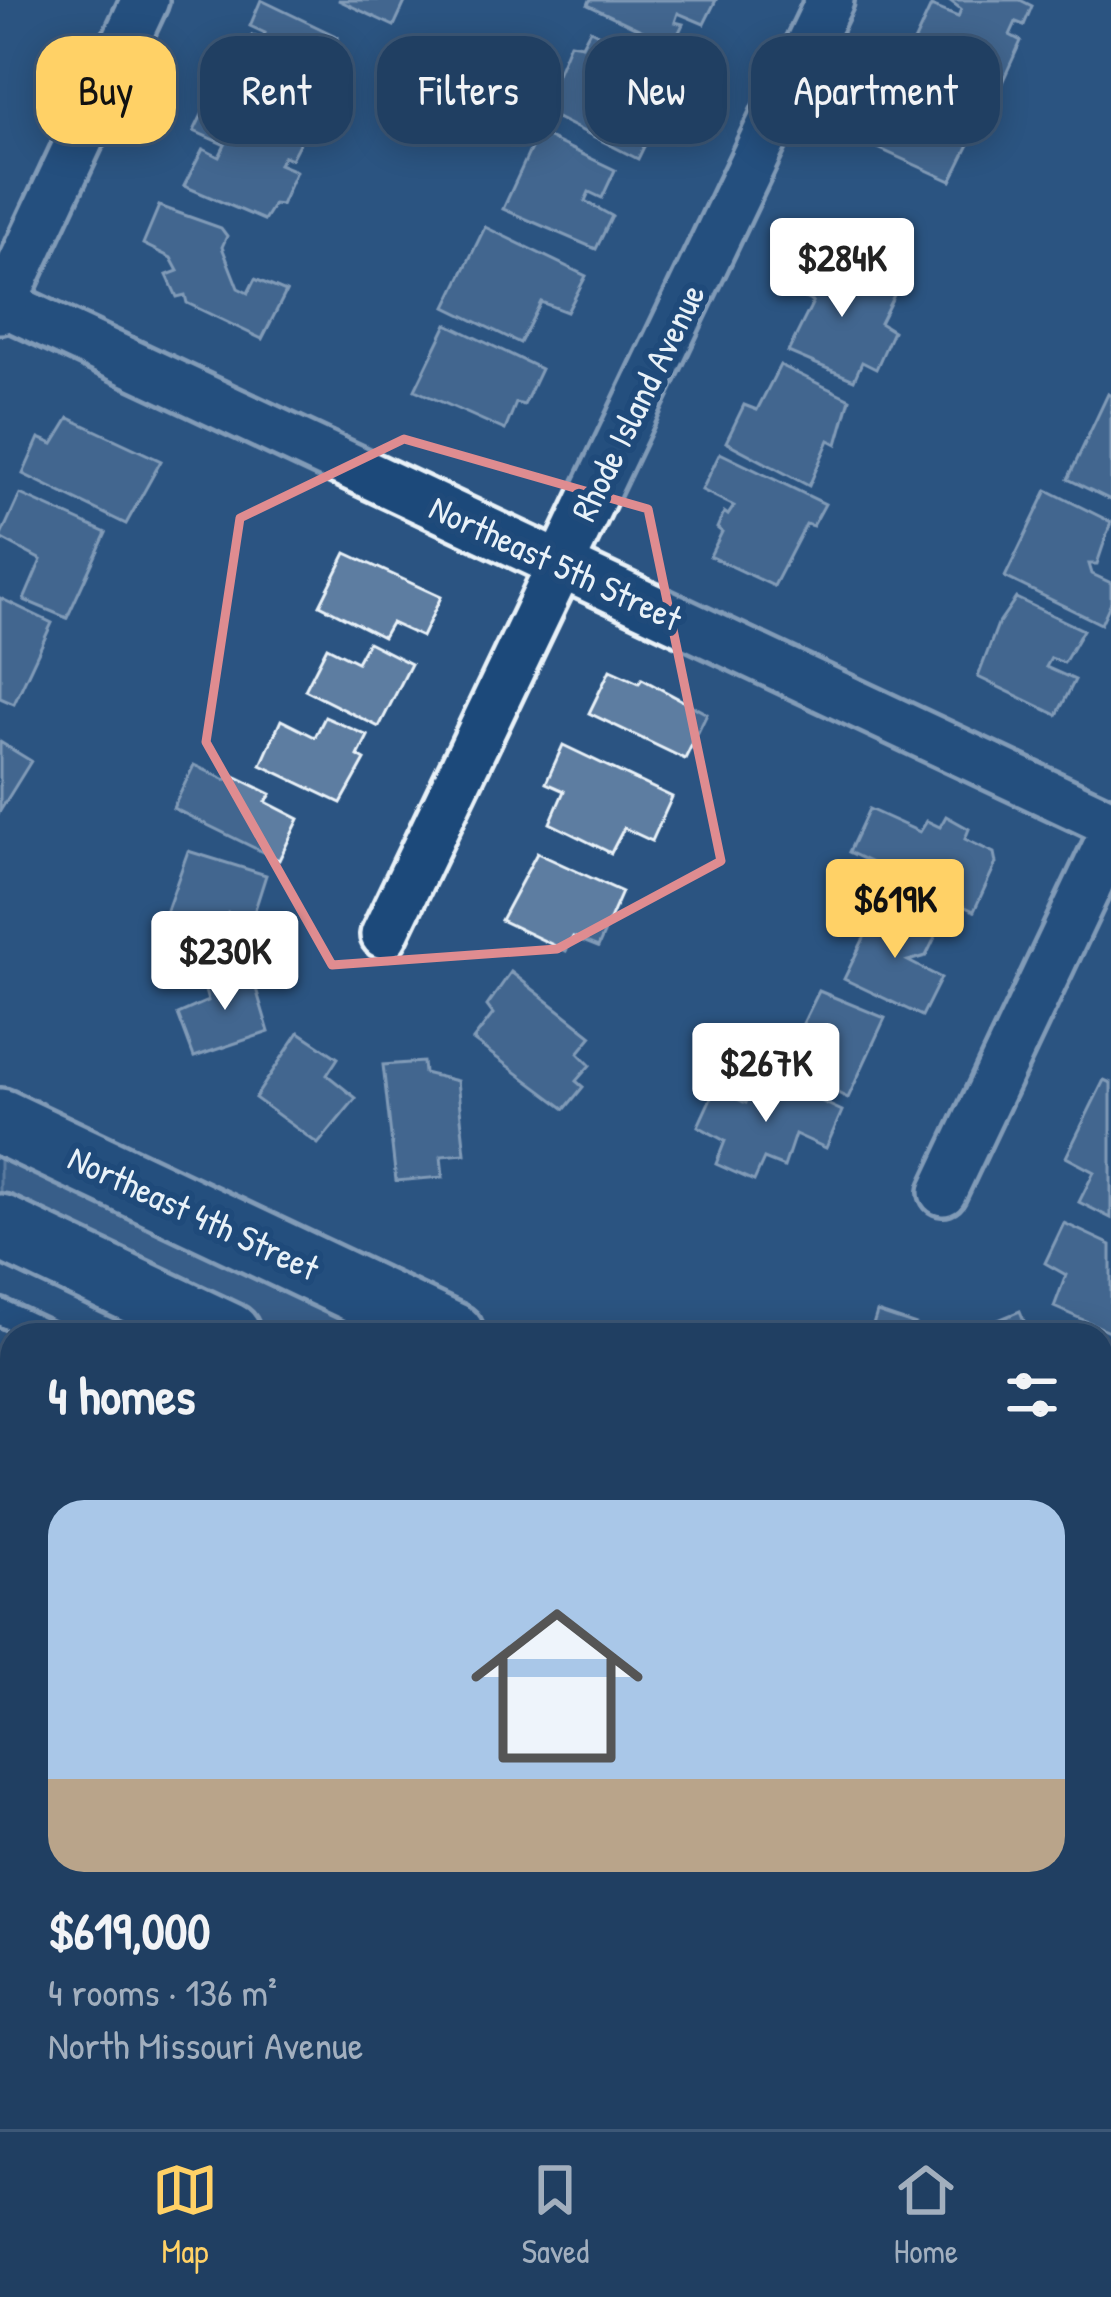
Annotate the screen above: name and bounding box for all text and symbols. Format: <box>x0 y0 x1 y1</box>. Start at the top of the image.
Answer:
chip: Buy <box>36 36 176 144</box>
chip: Rent <box>200 36 353 144</box>
chip: Filters <box>377 36 561 144</box>
chip: New <box>585 36 727 144</box>
chip: Apartment <box>751 36 1000 144</box>
pin: $284K <box>758 218 926 320</box>
text: $284K <box>797 230 887 283</box>
street label: Rhode Island Avenue <box>558 275 716 529</box>
street label: Northeast 5th Street <box>422 482 691 642</box>
pin: $619K <box>811 859 979 961</box>
text: $619K <box>853 871 937 924</box>
pin: $230K <box>141 911 309 1013</box>
text: $230K <box>178 923 272 976</box>
pin: $267K <box>682 1023 850 1125</box>
text: $267K <box>719 1035 813 1088</box>
street label: Northeast 4th Street <box>61 1133 328 1292</box>
text: 4 homes <box>48 1361 195 1430</box>
icon: filters <box>999 1362 1065 1428</box>
icon: home <box>449 1578 665 1794</box>
text: $619,000 <box>48 1896 210 1965</box>
text: 4 rooms · 136 m² <box>48 1965 277 2018</box>
text: North Missouri Avenue <box>48 2018 363 2071</box>
tab: Map <box>152 2157 218 2273</box>
tab: Saved <box>522 2157 589 2273</box>
tab: Home <box>893 2157 959 2273</box>

